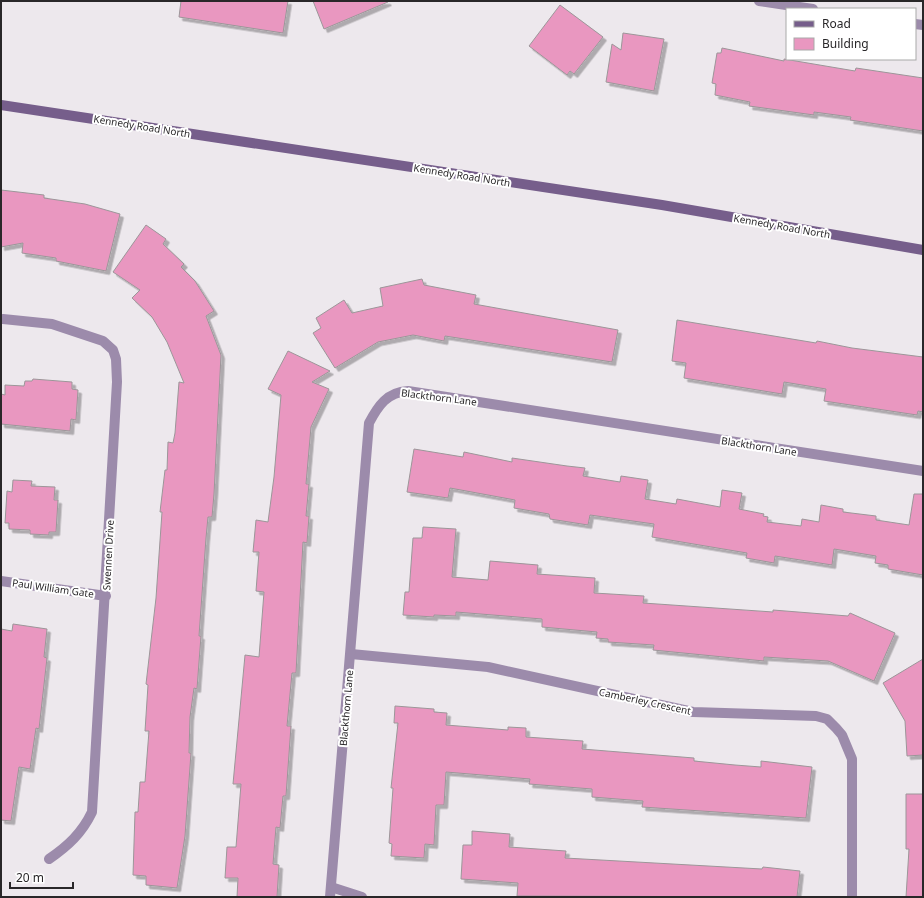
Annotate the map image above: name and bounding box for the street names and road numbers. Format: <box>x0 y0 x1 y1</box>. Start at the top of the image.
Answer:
street label: Kennedy Road North <box>93 111 191 141</box>
street label: Kennedy Road North <box>413 160 511 190</box>
street label: Kennedy Road North <box>733 211 831 241</box>
street label: Blackthorn Lane <box>400 385 478 409</box>
street label: Blackthorn Lane <box>720 433 798 459</box>
street label: Swennen Drive <box>99 519 117 591</box>
street label: Paul William Gate <box>11 575 95 601</box>
street label: Blackthorn Lane <box>336 669 356 747</box>
street label: Camberley Crescent <box>598 684 693 718</box>

